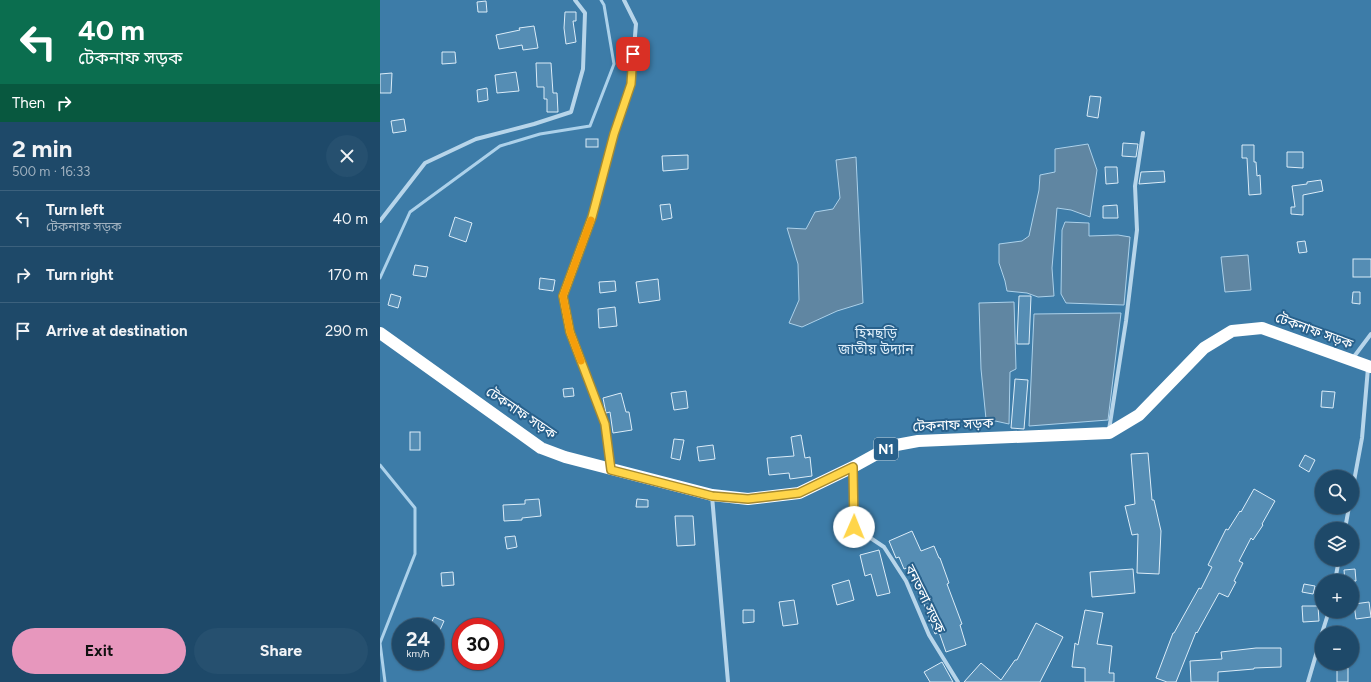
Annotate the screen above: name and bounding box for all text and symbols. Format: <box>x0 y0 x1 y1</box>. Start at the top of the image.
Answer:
text: 40 m <box>78 13 145 47</box>
icon: left <box>12 16 64 68</box>
pin <box>616 37 650 71</box>
icon: arrive <box>622 43 644 65</box>
text: টেকনাফ সড়ক <box>78 47 183 69</box>
icon: right <box>53 92 75 114</box>
text: Then <box>12 94 45 112</box>
text: 2 min <box>12 134 72 163</box>
button: close <box>326 135 368 177</box>
text: 500 m · 16:33 <box>12 164 90 179</box>
text: Turn left <box>46 201 104 219</box>
icon: left <box>12 208 34 230</box>
text: 40 m <box>333 210 368 228</box>
text: টেকনাফ সড়ক <box>46 219 121 234</box>
icon: right <box>12 264 34 286</box>
text: Turn right <box>46 266 114 284</box>
text: 170 m <box>328 266 368 284</box>
street label: টেকনাফ সড়ক <box>1273 309 1356 353</box>
icon: arrive <box>12 320 34 342</box>
text: Arrive at destination <box>46 322 187 340</box>
text: 290 m <box>325 322 368 340</box>
park label: হিমছড়ি জাতীয় উদ্যান <box>837 325 914 358</box>
street label: টেকনাফ সড়ক <box>483 383 560 443</box>
street label: টেকনাফ সড়ক <box>912 414 995 436</box>
road number: N1 <box>874 438 898 460</box>
map controls <box>1315 470 1359 670</box>
button: search <box>1315 470 1359 514</box>
position arrow <box>833 506 875 548</box>
button: layers <box>1315 522 1359 566</box>
street label: বনতলা সড়ক <box>901 561 949 637</box>
button: + <box>1315 574 1359 618</box>
speed limit sign: 30 <box>452 618 504 670</box>
button: − <box>1315 626 1359 670</box>
text: 24 <box>406 627 430 651</box>
button: Exit <box>12 628 186 674</box>
button: Share <box>194 628 368 674</box>
text: km/h <box>407 647 429 660</box>

